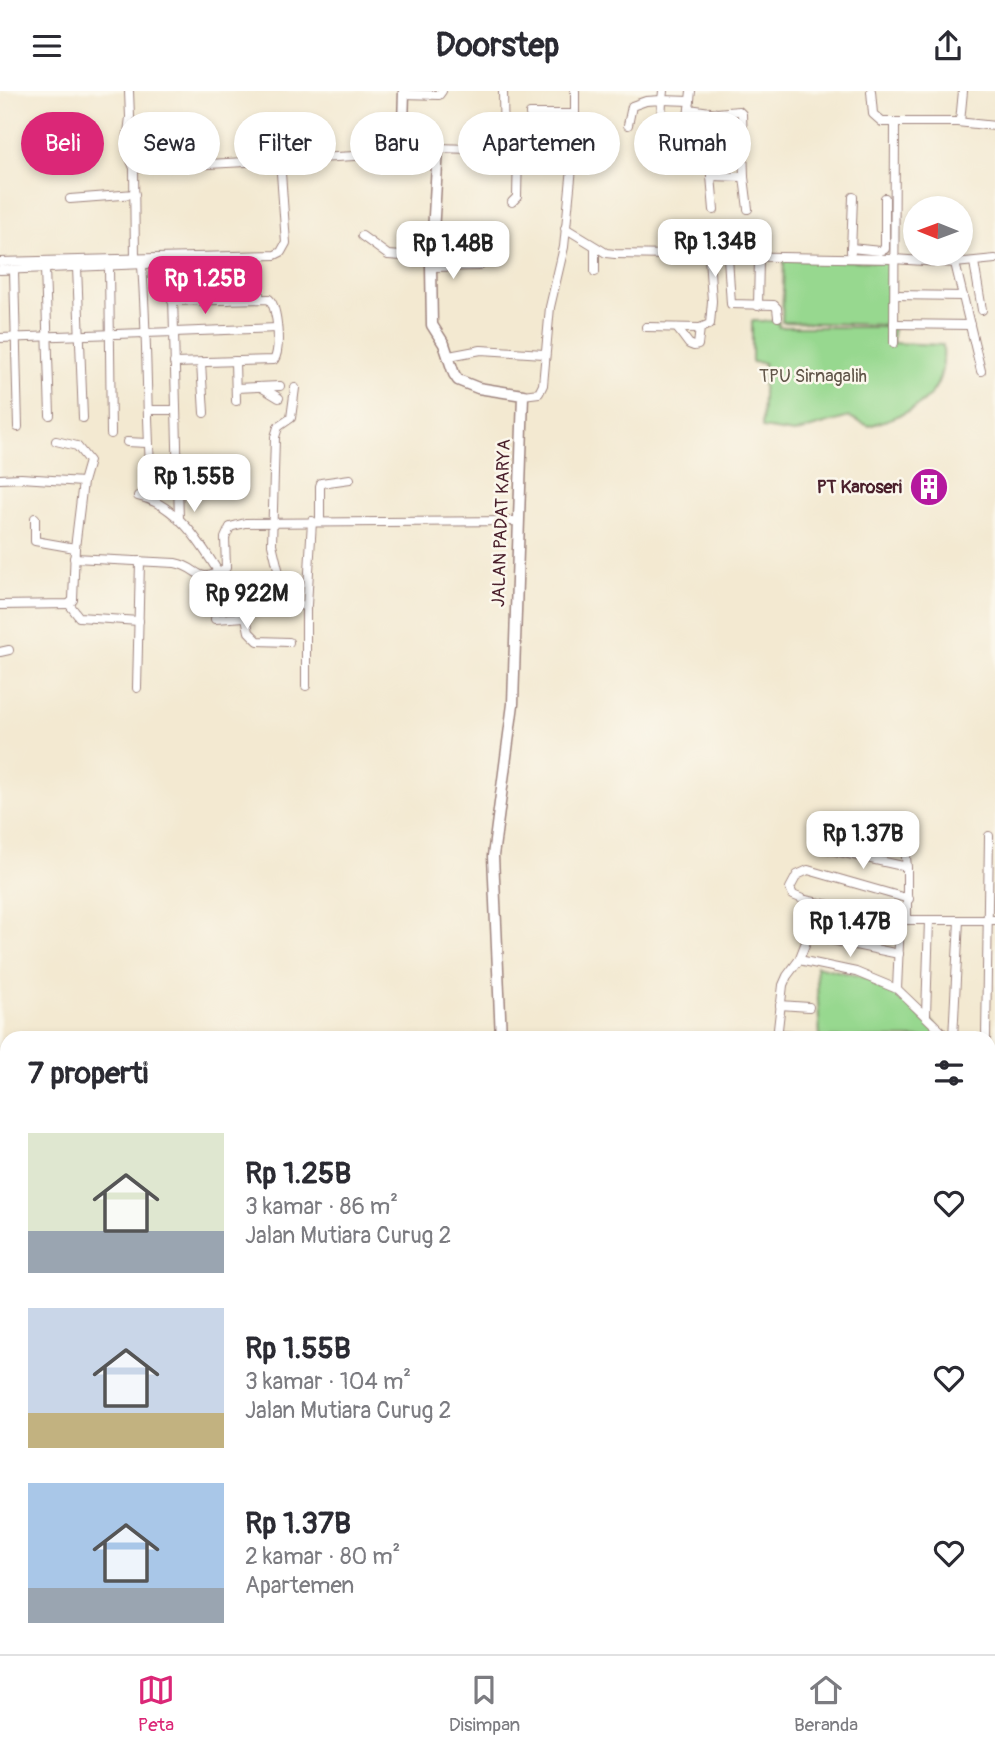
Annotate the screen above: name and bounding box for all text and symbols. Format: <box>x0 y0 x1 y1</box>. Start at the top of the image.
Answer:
text: Doorstep <box>436 26 559 66</box>
icon: menu <box>28 27 66 65</box>
icon: share <box>929 27 967 65</box>
chip: Beli <box>21 112 104 175</box>
chip: Sewa <box>118 112 220 175</box>
chip: Filter <box>234 112 336 175</box>
chip: Baru <box>350 112 444 175</box>
chip: Apartemen <box>458 112 620 175</box>
chip: Rumah <box>634 112 751 175</box>
north arrow <box>903 196 973 266</box>
map controls <box>903 196 973 266</box>
pin: Rp 1.34B <box>643 219 787 279</box>
pin: Rp 1.48B <box>381 221 525 281</box>
text: Rp 1.34B <box>674 227 756 256</box>
text: Rp 1.48B <box>412 229 494 258</box>
pin: Rp 1.25B <box>133 257 277 316</box>
text: Rp 1.25B <box>164 264 246 293</box>
park label: TPU Sirnagalih <box>759 365 867 388</box>
street label: JALAN PADAT KARYA <box>487 438 516 608</box>
pin: Rp 1.55B <box>122 455 266 514</box>
text: Rp 1.55B <box>153 462 235 491</box>
building icon: PT Karoseri <box>908 466 950 508</box>
place label: PT Karoseri <box>817 476 902 499</box>
pin: Rp 922M <box>182 571 312 631</box>
text: Rp 922M <box>205 579 289 608</box>
pin: Rp 1.37B <box>791 811 935 871</box>
text: Rp 1.37B <box>822 819 904 848</box>
pin: Rp 1.47B <box>778 899 922 959</box>
text: Rp 1.47B <box>809 907 891 936</box>
icon: filters <box>930 1054 968 1092</box>
text: 7 properti <box>28 1055 148 1092</box>
text: Rp 1.25B <box>245 1155 351 1192</box>
icon: home <box>84 1161 168 1245</box>
icon: heart <box>930 1184 968 1222</box>
text: 3 kamar · 86 m² <box>245 1192 398 1221</box>
text: Jalan Mutiara Curug 2 <box>245 1221 451 1250</box>
text: Rp 1.55B <box>245 1330 351 1367</box>
icon: home <box>84 1336 168 1420</box>
icon: heart <box>930 1359 968 1397</box>
text: 3 kamar · 104 m² <box>245 1367 411 1396</box>
text: Jalan Mutiara Curug 2 <box>245 1396 451 1425</box>
text: Rp 1.37B <box>245 1505 351 1542</box>
icon: home <box>84 1511 168 1595</box>
icon: heart <box>930 1534 968 1572</box>
text: 2 kamar · 80 m² <box>245 1542 400 1571</box>
text: Apartemen <box>245 1571 354 1600</box>
tab: Peta <box>137 1671 175 1737</box>
tab: Disimpan <box>449 1671 520 1737</box>
tab: Beranda <box>794 1671 858 1737</box>

